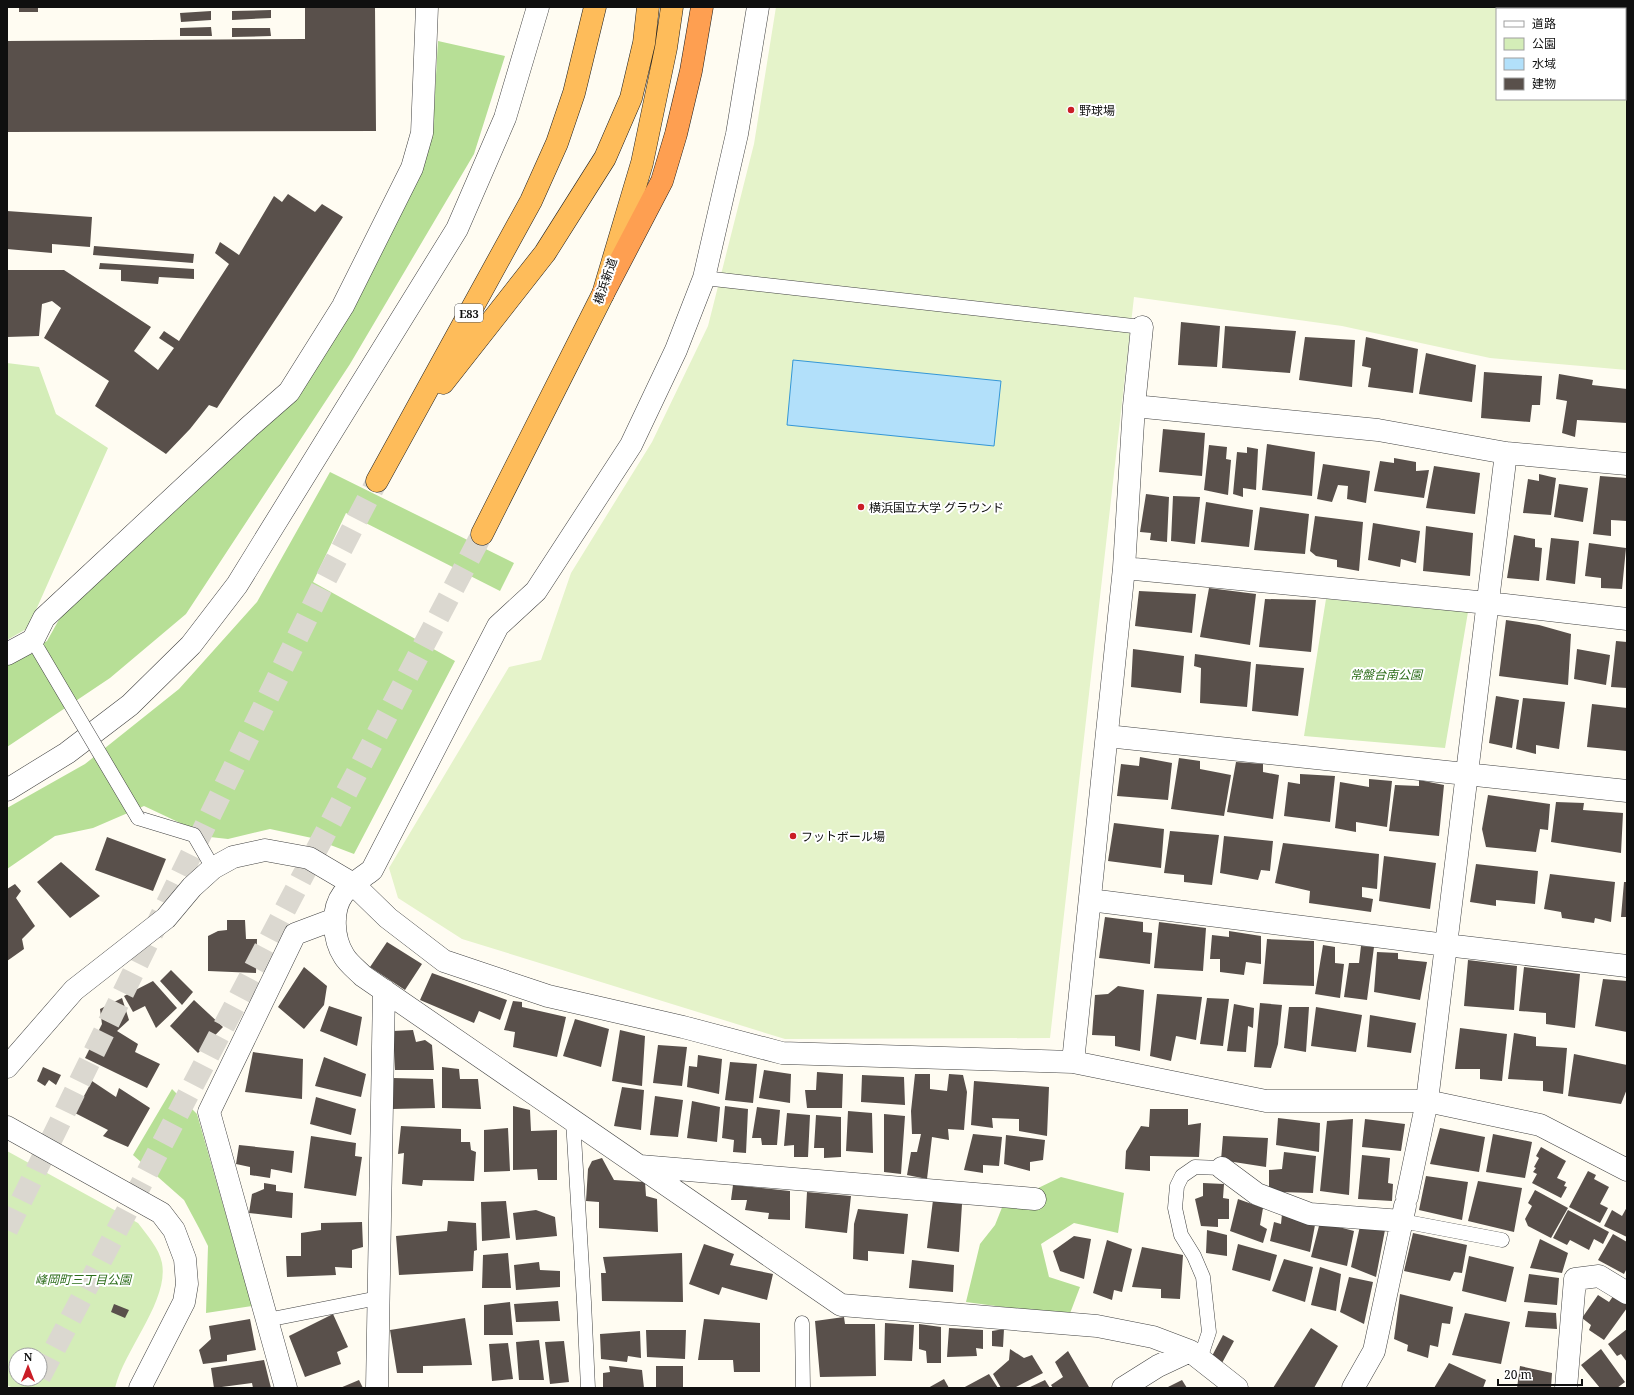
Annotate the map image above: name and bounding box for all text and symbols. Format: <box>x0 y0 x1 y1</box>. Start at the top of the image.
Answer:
legend <box>1496 8 1626 100</box>
text: 道路 <box>1532 15 1556 32</box>
text: 公園 <box>1532 35 1556 52</box>
text: 水域 <box>1532 55 1556 72</box>
text: 建物 <box>1532 75 1556 92</box>
place label: 野球場 <box>1079 102 1115 119</box>
marker: 野球場 <box>1066 105 1076 115</box>
street label: 横浜新道 <box>589 256 621 306</box>
road number: E83 <box>455 304 483 322</box>
place label: 横浜国立大学 グラウンド <box>869 499 1004 516</box>
marker: 横浜国立大学 グラウンド <box>856 502 866 512</box>
park label: 常盤台南公園 <box>1350 666 1424 683</box>
place label: フットボール場 <box>801 828 885 845</box>
marker: フットボール場 <box>788 831 798 841</box>
park label: 峰岡町三丁目公園 <box>35 1271 133 1288</box>
north arrow <box>8 1347 48 1387</box>
text: N <box>24 1349 33 1364</box>
scale bar <box>1498 1361 1582 1387</box>
text: 20 m <box>1504 1366 1532 1383</box>

